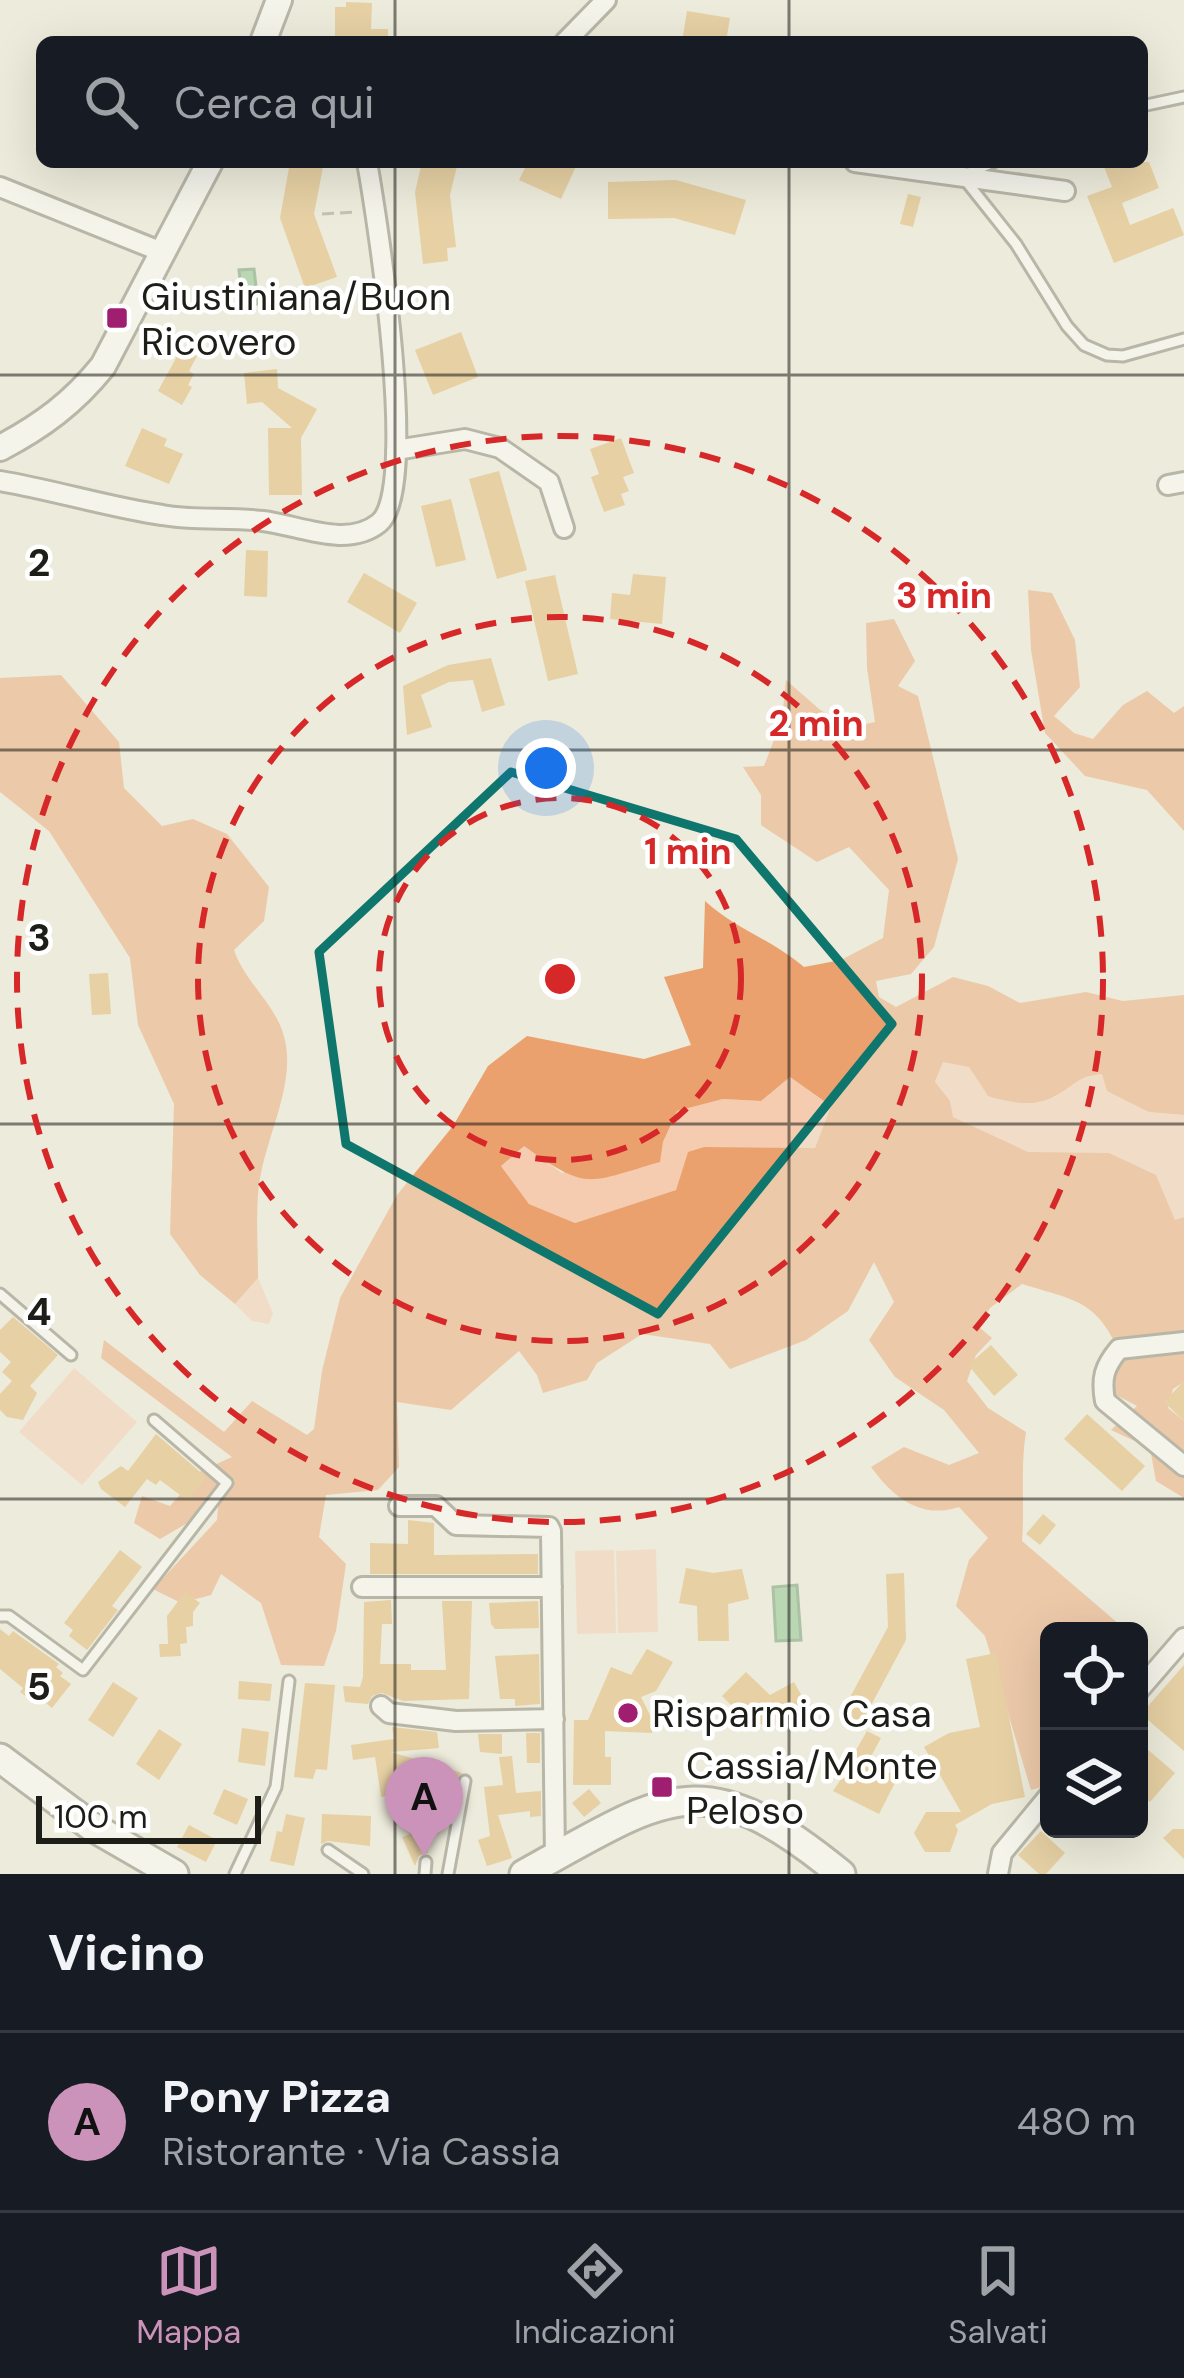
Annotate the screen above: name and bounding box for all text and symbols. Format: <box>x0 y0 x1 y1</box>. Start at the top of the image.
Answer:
search box <box>36 36 1148 168</box>
icon: search <box>78 69 144 135</box>
text: Cerca qui <box>174 73 375 132</box>
place label: Giustiniana/Buon Ricovero <box>141 271 451 367</box>
marker: Giustiniana/Buon Ricovero <box>104 305 130 331</box>
text: 2 <box>28 537 50 588</box>
text: 3 min <box>896 572 992 619</box>
text: 2 min <box>768 700 864 747</box>
your location <box>516 738 576 798</box>
text: 1 min <box>644 828 732 875</box>
text: 3 <box>27 912 51 963</box>
centre of rings <box>539 958 581 1000</box>
text: 4 <box>26 1286 52 1337</box>
map controls <box>1040 1622 1148 1838</box>
button: locate <box>1040 1622 1148 1730</box>
text: 5 <box>27 1661 51 1712</box>
place label: Risparmio Casa <box>652 1688 932 1739</box>
marker: Risparmio Casa <box>615 1700 641 1726</box>
button: layers <box>1040 1730 1148 1838</box>
place label: Cassia/Monte Peloso <box>686 1740 938 1836</box>
pin: A <box>385 1757 463 1856</box>
marker: Cassia/Monte Peloso <box>649 1774 675 1800</box>
scale bar <box>36 1790 261 1843</box>
text: 100 m <box>54 1795 148 1838</box>
text: Vicino <box>48 1919 206 1986</box>
text: Pony Pizza <box>162 2067 391 2126</box>
text: A <box>73 2096 101 2147</box>
text: 480 m <box>1017 2096 1136 2147</box>
text: Ristorante · Via Cassia <box>162 2126 560 2177</box>
tab: Mappa <box>136 2238 241 2353</box>
tab: Indicazioni <box>514 2238 676 2353</box>
tab: Salvati <box>948 2238 1048 2353</box>

